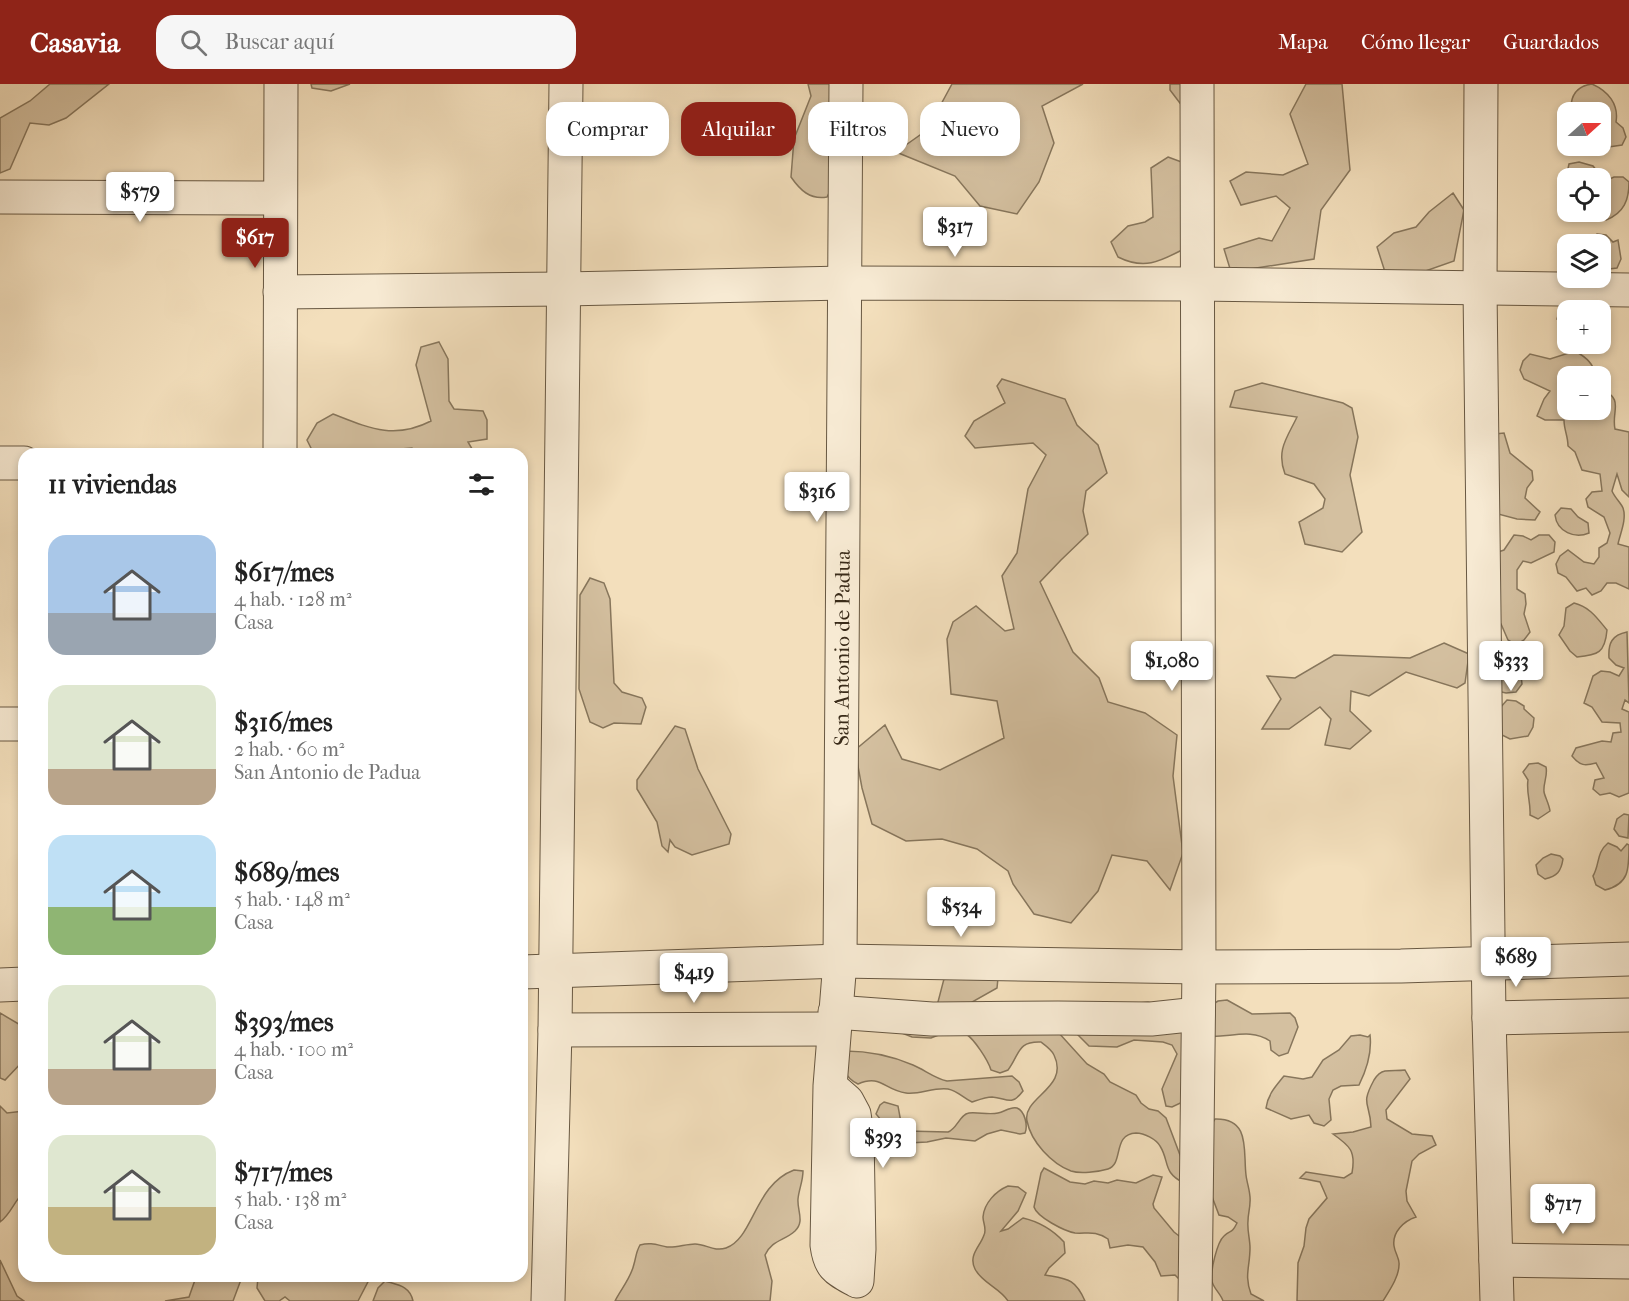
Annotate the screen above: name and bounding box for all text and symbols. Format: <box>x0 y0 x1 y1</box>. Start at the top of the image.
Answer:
search box <box>156 15 576 69</box>
text: Casavia <box>30 26 120 59</box>
icon: search <box>177 26 210 59</box>
text: Buscar aquí <box>225 29 334 55</box>
text: Mapa <box>1278 30 1328 54</box>
text: Cómo llegar <box>1361 30 1470 54</box>
text: Guardados <box>1503 30 1599 54</box>
chip: Comprar <box>546 102 669 156</box>
chip: Alquilar <box>681 102 796 156</box>
chip: Filtros <box>808 102 908 156</box>
chip: Nuevo <box>920 102 1020 156</box>
north arrow <box>1557 102 1611 156</box>
map controls <box>1557 102 1611 420</box>
button: locate <box>1557 168 1611 222</box>
pin: $579 <box>104 172 176 223</box>
text: $579 <box>120 180 160 203</box>
pin: $317 <box>919 207 991 258</box>
text: $317 <box>937 215 973 238</box>
pin: $617 <box>219 218 291 269</box>
text: $617 <box>236 226 274 249</box>
button: layers <box>1557 234 1611 288</box>
button: + <box>1557 300 1611 354</box>
button: − <box>1557 366 1611 420</box>
icon: filters <box>465 468 498 501</box>
text: 11 viviendas <box>48 469 177 500</box>
pin: $316 <box>781 472 853 523</box>
text: $316 <box>798 480 836 503</box>
street label: San Antonio de Padua <box>829 550 855 746</box>
text: $617/mes <box>234 557 334 588</box>
icon: home <box>96 559 168 631</box>
text: 4 hab. · 128 m² <box>234 588 352 611</box>
text: Casa <box>234 611 273 634</box>
pin: $1,080 <box>1123 641 1221 692</box>
pin: $333 <box>1475 641 1547 692</box>
text: $1,080 <box>1145 649 1199 672</box>
text: $333 <box>1493 649 1529 672</box>
text: $316/mes <box>234 707 333 738</box>
icon: home <box>96 709 168 781</box>
text: 2 hab. · 60 m² <box>234 738 344 761</box>
text: San Antonio de Padua <box>234 761 420 784</box>
text: $689/mes <box>234 857 339 888</box>
icon: home <box>96 859 168 931</box>
pin: $534 <box>925 887 997 938</box>
text: 5 hab. · 148 m² <box>234 888 350 911</box>
text: $534 <box>941 895 981 918</box>
text: Casa <box>234 911 273 934</box>
pin: $689 <box>1480 937 1552 988</box>
text: $689 <box>1495 945 1537 968</box>
pin: $419 <box>658 953 730 1004</box>
text: $419 <box>674 961 714 984</box>
text: $393/mes <box>234 1007 334 1038</box>
icon: home <box>96 1009 168 1081</box>
text: 4 hab. · 100 m² <box>234 1038 353 1061</box>
text: Casa <box>234 1061 273 1084</box>
pin: $393 <box>847 1118 919 1169</box>
text: $393 <box>864 1126 902 1149</box>
text: $717/mes <box>234 1157 333 1188</box>
icon: home <box>96 1159 168 1231</box>
pin: $717 <box>1527 1184 1599 1235</box>
text: 5 hab. · 138 m² <box>234 1188 346 1211</box>
text: $717 <box>1544 1192 1582 1215</box>
text: Casa <box>234 1211 273 1234</box>

